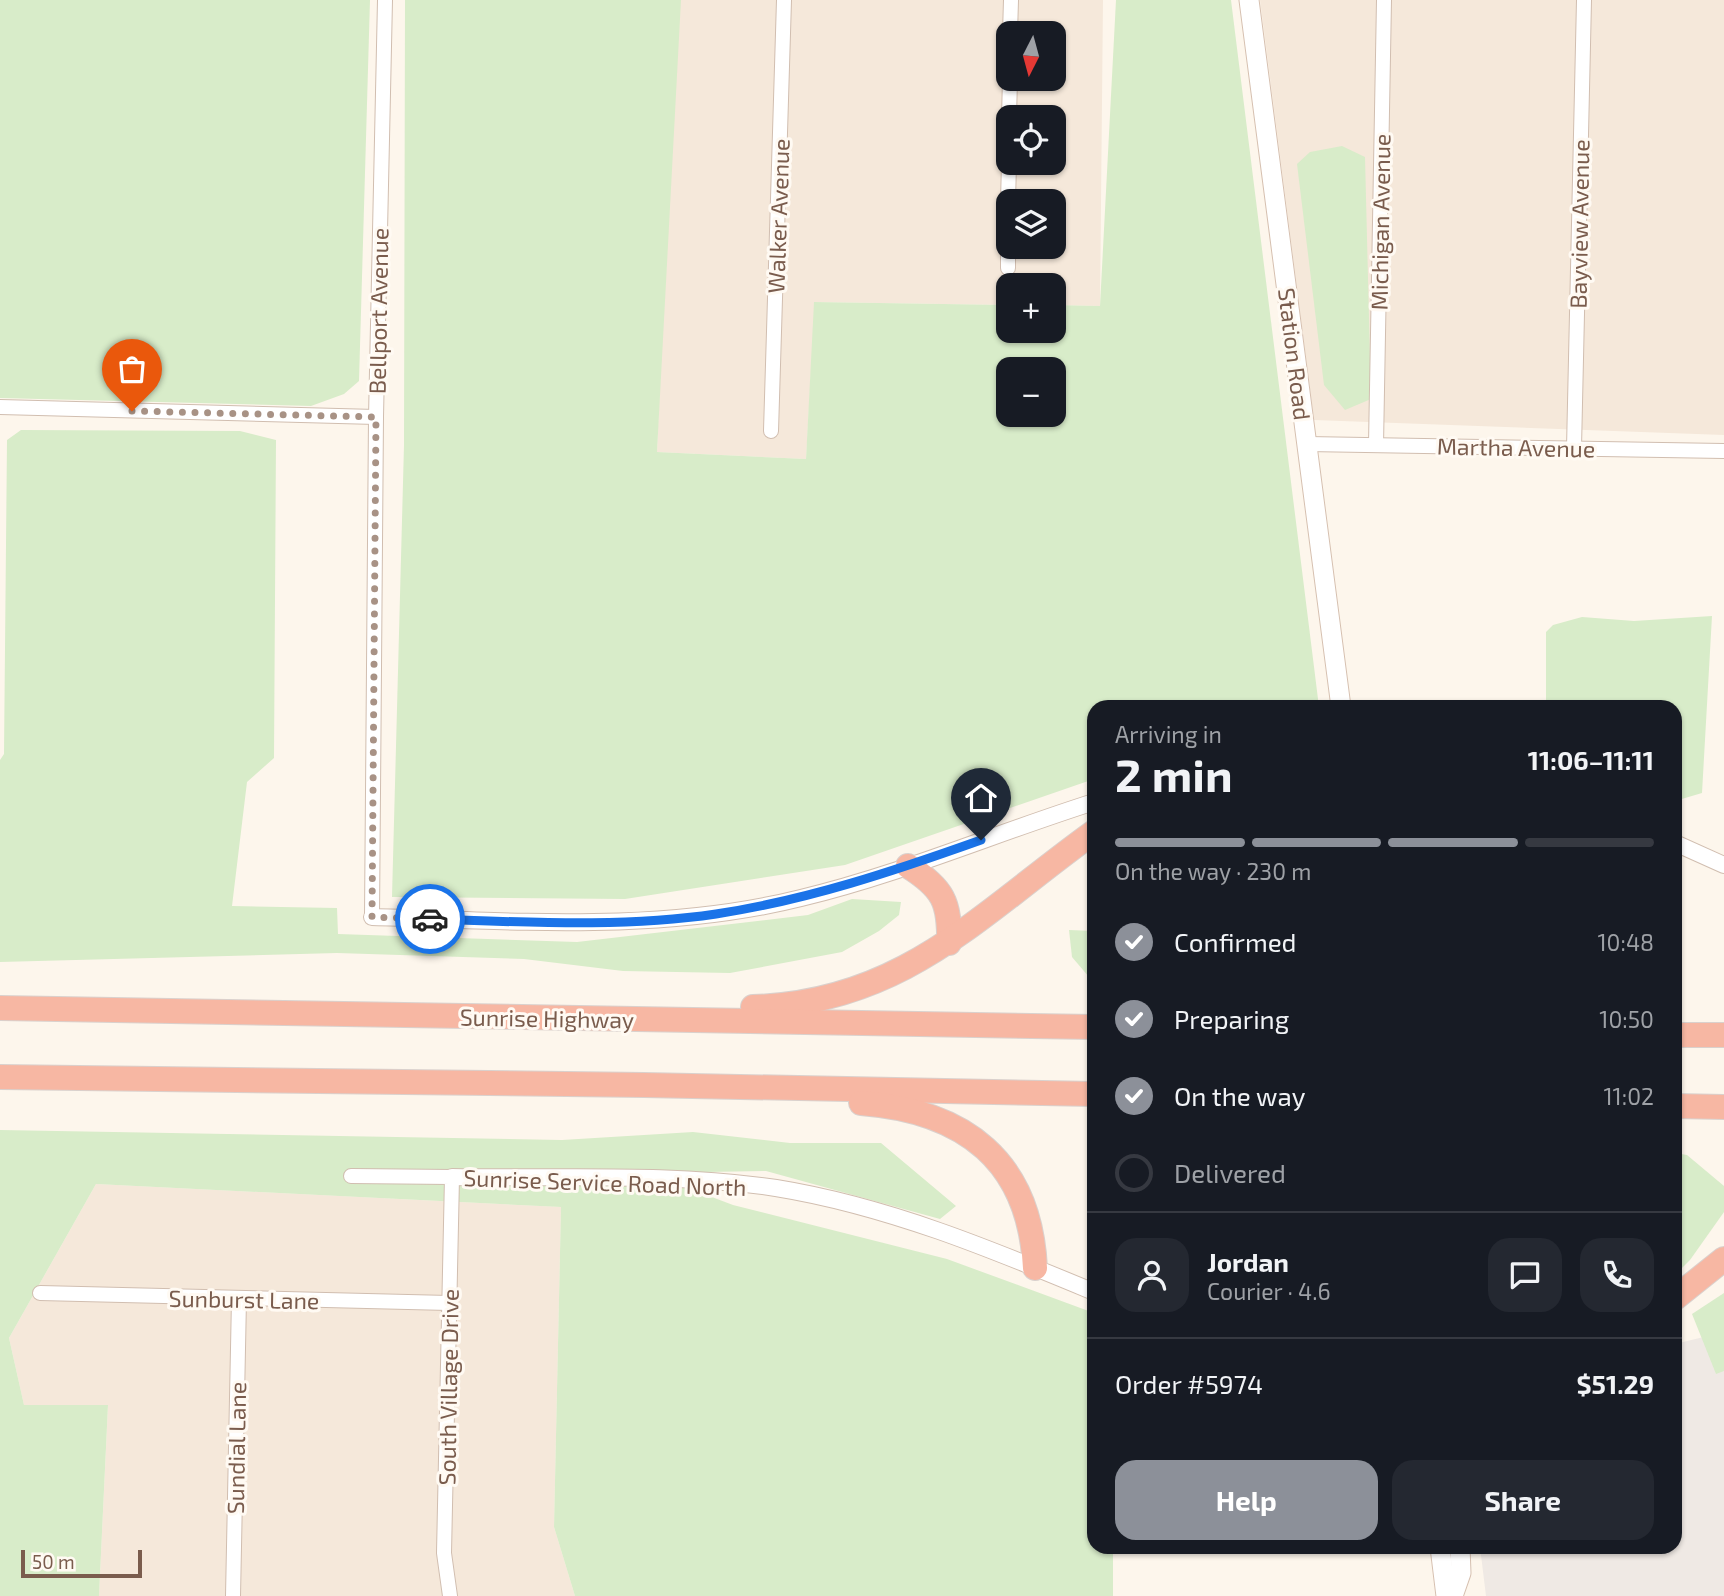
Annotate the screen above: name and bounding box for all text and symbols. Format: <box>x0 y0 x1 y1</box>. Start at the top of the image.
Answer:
north arrow <box>996 21 1066 91</box>
map controls <box>996 21 1066 427</box>
button: locate <box>996 105 1066 175</box>
street label: Michigan Avenue <box>1364 133 1396 311</box>
street label: Walker Avenue <box>761 138 795 294</box>
street label: Bayview Avenue <box>1564 139 1594 309</box>
button: layers <box>996 189 1066 259</box>
street label: Bellport Avenue <box>363 228 393 394</box>
button: + <box>996 273 1066 343</box>
street label: Station Road <box>1273 286 1317 422</box>
pin <box>102 339 162 411</box>
icon: bag <box>113 350 151 388</box>
button: − <box>996 357 1066 427</box>
street label: Martha Avenue <box>1437 432 1595 462</box>
text: Arriving in <box>1115 720 1222 748</box>
text: 11:06–11:11 <box>1528 744 1654 775</box>
text: 2 min <box>1115 746 1233 801</box>
pin <box>951 768 1011 840</box>
icon: home <box>962 779 1000 817</box>
text: On the way · 230 m <box>1115 857 1311 885</box>
courier <box>395 884 465 954</box>
icon: car <box>411 900 449 938</box>
icon: check <box>1115 923 1153 961</box>
text: Confirmed <box>1174 926 1297 957</box>
text: 10:48 <box>1597 928 1654 956</box>
icon: check <box>1115 1000 1153 1038</box>
street label: Sunrise Highway <box>460 1002 634 1034</box>
text: Preparing <box>1174 1003 1289 1034</box>
text: 10:50 <box>1599 1005 1654 1033</box>
icon: check <box>1115 1077 1153 1115</box>
text: On the way <box>1174 1080 1305 1111</box>
text: 11:02 <box>1603 1082 1654 1110</box>
text: Delivered <box>1174 1157 1286 1188</box>
street label: Sunrise Service Road North <box>463 1163 747 1201</box>
button: person <box>1115 1238 1189 1312</box>
button: chat <box>1488 1238 1562 1312</box>
button: phone <box>1580 1238 1654 1312</box>
text: Jordan <box>1207 1246 1289 1277</box>
text: Courier · 4.6 <box>1207 1277 1331 1305</box>
street label: Sunburst Lane <box>168 1284 320 1314</box>
street label: South Village Drive <box>432 1288 464 1486</box>
text: Order #5974 <box>1115 1368 1263 1399</box>
text: $51.29 <box>1577 1368 1654 1399</box>
street label: Sundial Lane <box>221 1382 251 1514</box>
button: Help <box>1115 1460 1378 1540</box>
button: Share <box>1392 1460 1654 1540</box>
scale bar <box>21 1547 142 1579</box>
text: 50 m <box>32 1550 75 1573</box>

